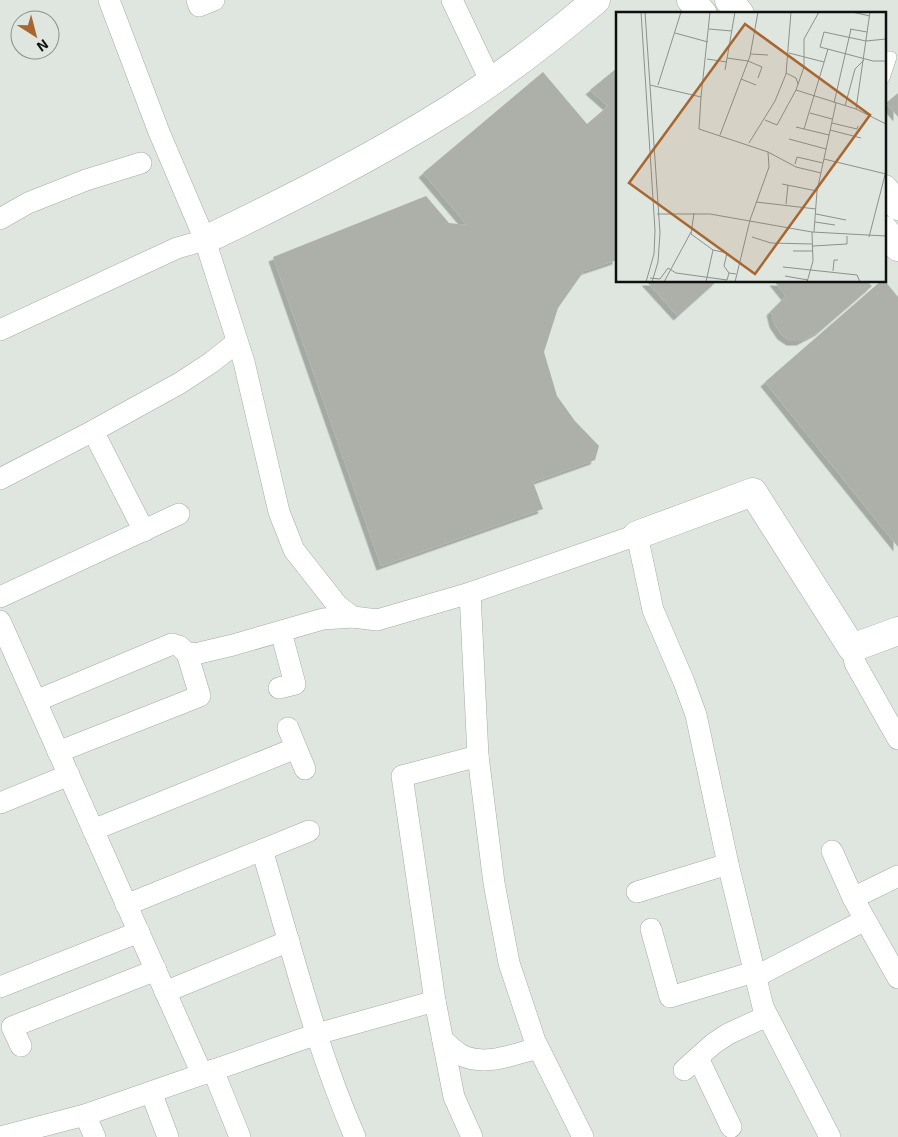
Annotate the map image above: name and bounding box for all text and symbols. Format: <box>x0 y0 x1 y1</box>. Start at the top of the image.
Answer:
north arrow <box>10 10 60 60</box>
inset map <box>616 12 886 282</box>
text: N <box>34 36 52 56</box>

